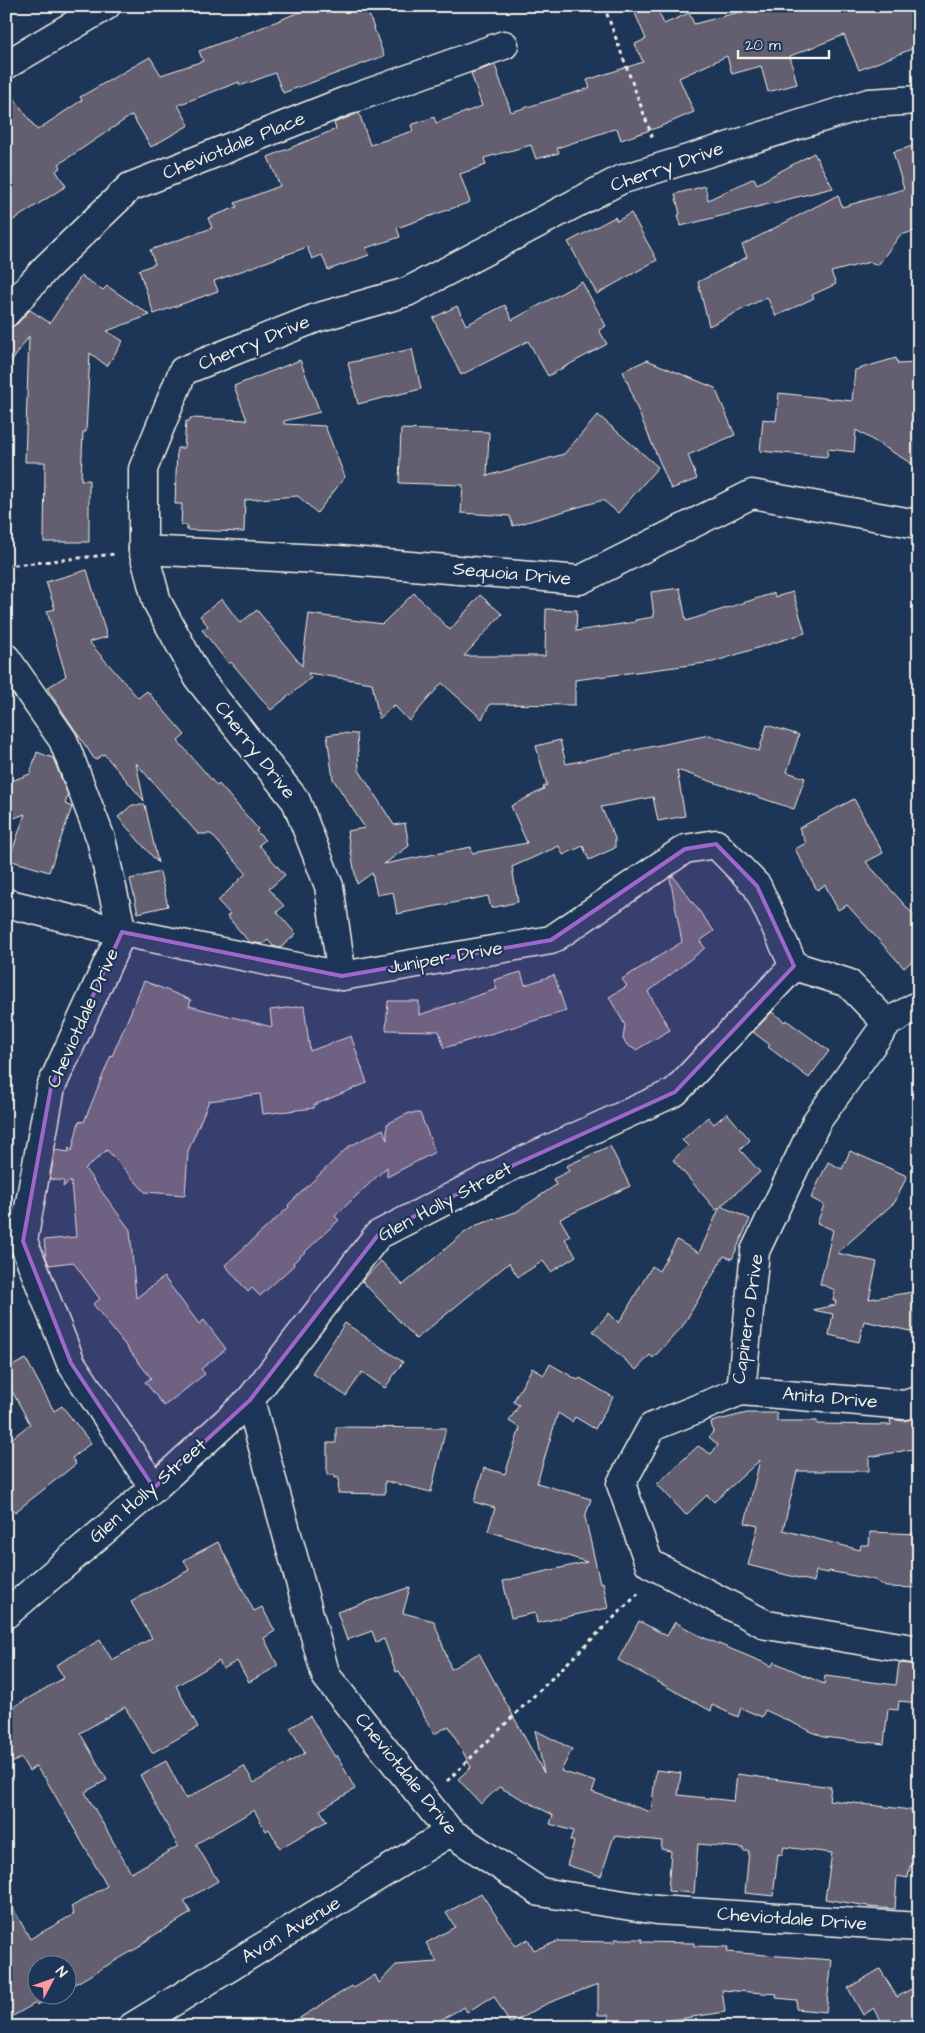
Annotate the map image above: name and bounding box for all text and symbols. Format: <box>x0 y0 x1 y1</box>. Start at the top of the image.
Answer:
scale bar <box>738 28 829 60</box>
text: 20 m <box>745 35 781 56</box>
street label: Cheviotdale Place <box>159 105 309 187</box>
street label: Cherry Drive <box>607 135 727 200</box>
street label: Cherry Drive <box>194 308 314 379</box>
street label: Sequoia Drive <box>452 555 572 593</box>
street label: Cherry Drive <box>207 695 302 805</box>
street label: Juniper Drive <box>385 935 505 981</box>
street label: Cheviotdale Drive <box>40 944 126 1092</box>
street label: Glen Holly Street <box>373 1155 518 1250</box>
street label: Capinero Drive <box>726 1252 770 1386</box>
street label: Anita Drive <box>781 1380 879 1416</box>
street label: Glen Holly Street <box>83 1432 214 1551</box>
street label: Cheviotdale Drive <box>348 1707 464 1841</box>
street label: Avon Avenue <box>236 1890 346 1970</box>
street label: Cheviotdale Drive <box>716 1900 868 1938</box>
north arrow <box>28 1956 78 2006</box>
text: N <box>51 1962 72 1982</box>

